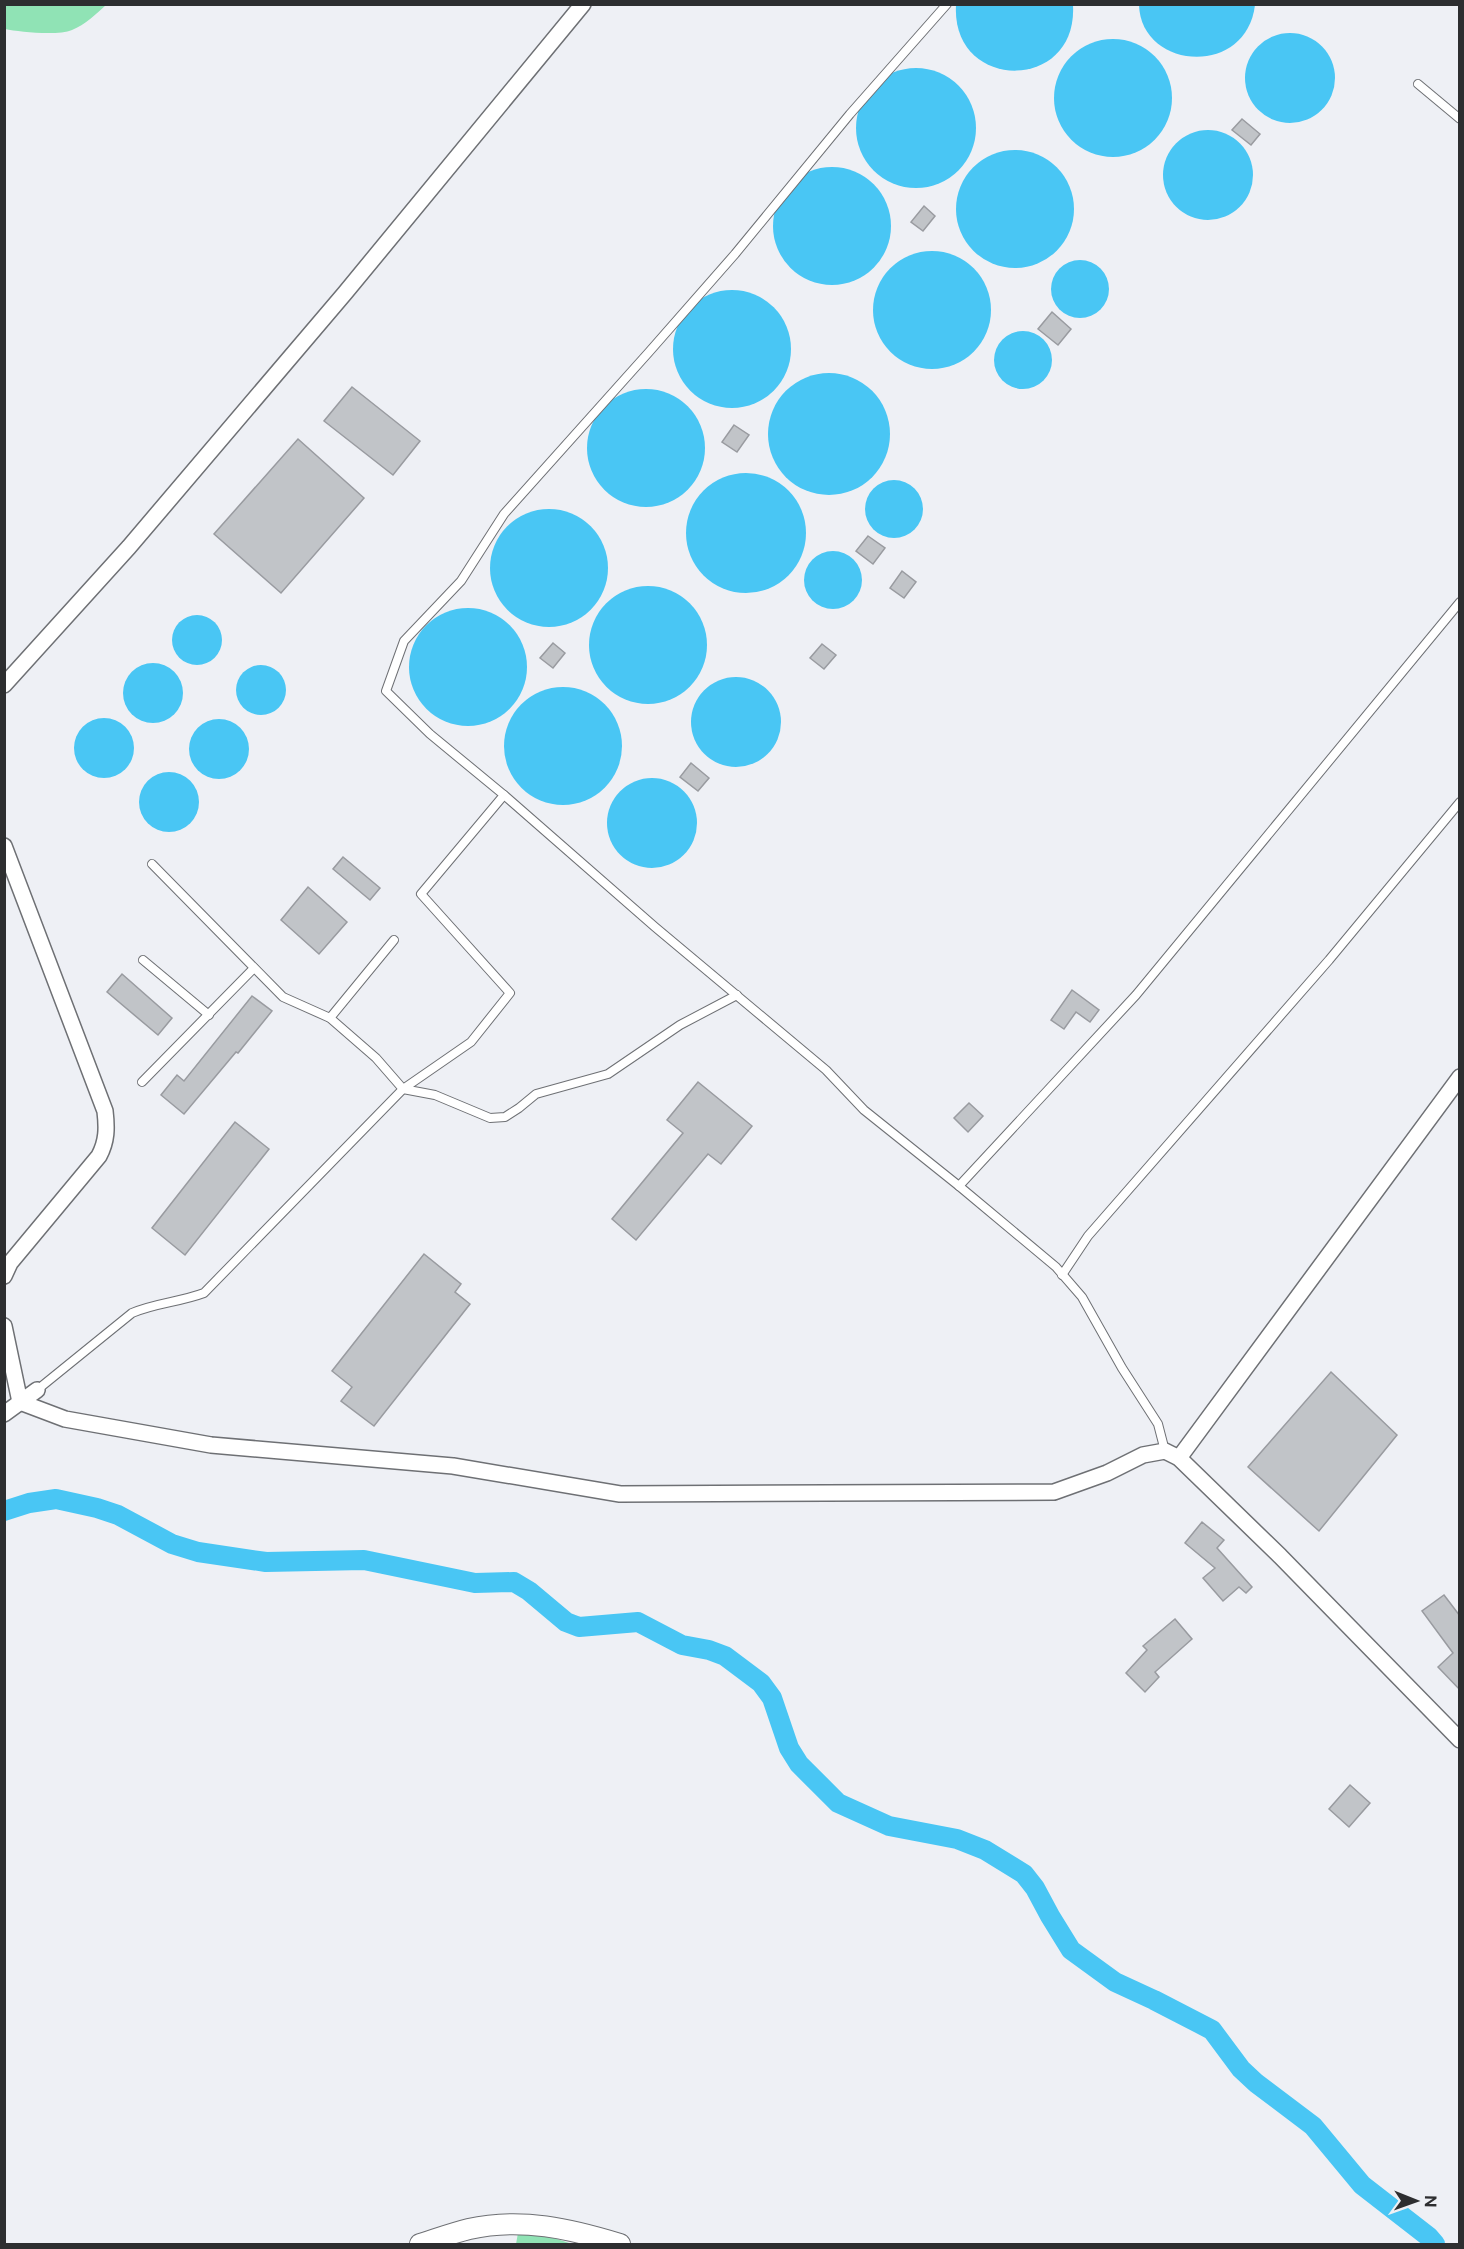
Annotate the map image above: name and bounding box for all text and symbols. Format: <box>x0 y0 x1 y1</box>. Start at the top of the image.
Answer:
north arrow <box>1386 2171 1446 2231</box>
text: N <box>1421 2195 1440 2208</box>

